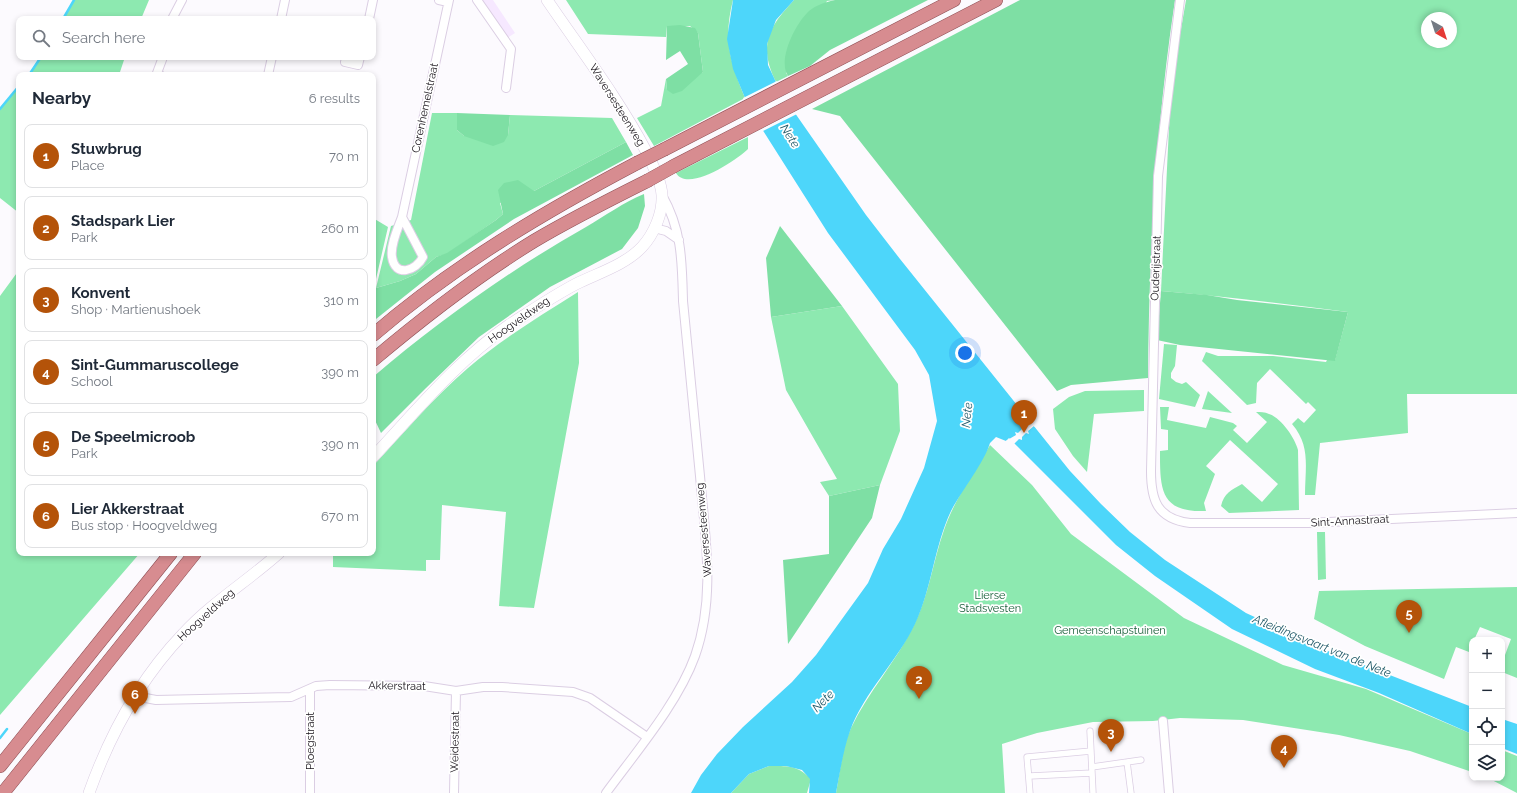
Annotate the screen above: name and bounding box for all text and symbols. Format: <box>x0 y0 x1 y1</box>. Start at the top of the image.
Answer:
north arrow <box>1421 12 1457 48</box>
search box <box>16 16 376 60</box>
icon: search <box>30 27 52 49</box>
text: Search here <box>62 29 145 47</box>
street label: Waversesteenweg <box>586 61 648 149</box>
street label: Corenhemelstraat <box>409 62 441 154</box>
text: Nearby <box>32 88 91 108</box>
text: 6 results <box>309 91 360 106</box>
water label: Nete <box>777 122 803 151</box>
text: Stuwbrug <box>71 140 142 158</box>
text: 1 <box>43 149 49 164</box>
text: 70 m <box>329 149 359 164</box>
text: Place <box>71 158 104 173</box>
text: Stadspark Lier <box>71 212 175 230</box>
text: 2 <box>42 221 50 236</box>
text: 260 m <box>321 221 359 236</box>
text: Park <box>71 230 98 245</box>
street label: Ouderijstraat <box>1148 235 1164 301</box>
text: Konvent <box>71 284 130 302</box>
text: 3 <box>42 293 50 308</box>
text: 310 m <box>323 293 359 308</box>
street label: Hoogveldweg <box>486 294 552 346</box>
text: Shop · Martienushoek <box>71 302 201 317</box>
your location <box>955 343 975 363</box>
text: Sint-Gummaruscollege <box>71 356 239 374</box>
text: 4 <box>42 365 50 380</box>
text: 390 m <box>321 365 359 380</box>
text: School <box>71 374 113 389</box>
pin: 1 <box>1011 400 1037 433</box>
water label: Nete <box>959 401 975 428</box>
text: De Speelmicroob <box>71 428 195 446</box>
text: 5 <box>42 437 50 452</box>
text: 390 m <box>321 437 359 452</box>
text: Park <box>71 446 98 461</box>
street label: Waversesteenweg <box>693 482 715 578</box>
text: Lier Akkerstraat <box>71 500 184 518</box>
text: 6 <box>42 509 50 524</box>
text: 670 m <box>321 509 359 524</box>
street label: Sint-Annastraat <box>1311 512 1390 530</box>
text: Bus stop · Hoogveldweg <box>71 518 217 533</box>
street label: Hoogveldweg <box>175 586 237 644</box>
park label: Lierse Stadsvesten <box>959 589 1021 615</box>
pin: 5 <box>1396 600 1422 633</box>
water label: Afleidingsvaart van de Nete <box>1250 611 1394 680</box>
park label: Gemeenschapstuinen <box>1054 624 1166 637</box>
map controls <box>1469 637 1505 781</box>
button: + <box>1469 637 1505 673</box>
pin: 2 <box>906 666 932 699</box>
button: − <box>1469 673 1505 709</box>
street label: Akkerstraat <box>368 679 426 693</box>
pin: 6 <box>122 681 148 714</box>
water label: Nete <box>809 687 837 715</box>
button: locate <box>1469 709 1505 745</box>
street label: Weidestraat <box>448 711 462 773</box>
street label: Ploegstraat <box>304 712 317 770</box>
pin: 3 <box>1098 719 1124 752</box>
pin: 4 <box>1271 735 1297 768</box>
button: layers <box>1469 745 1505 781</box>

